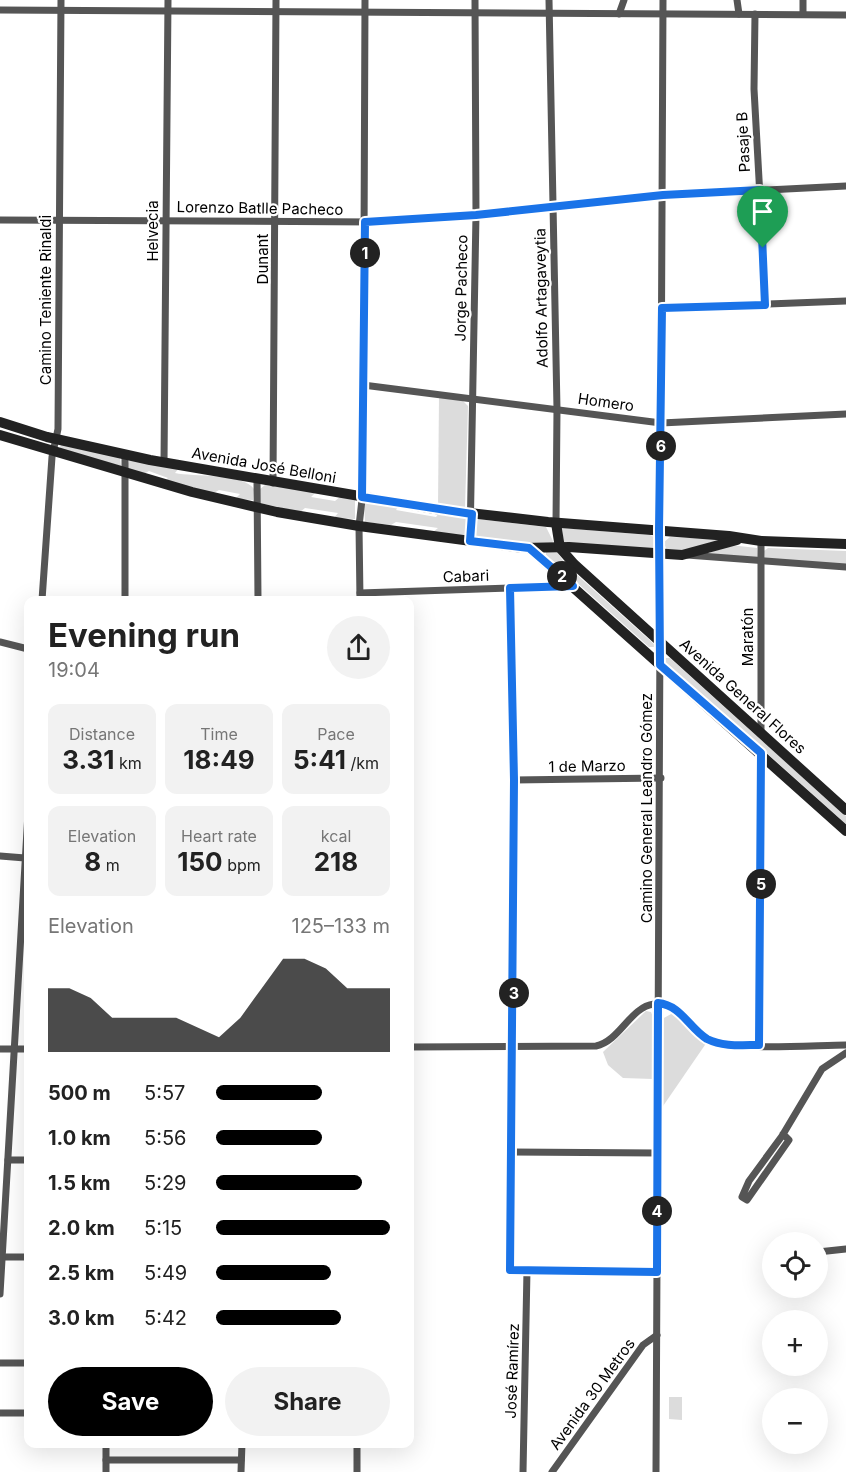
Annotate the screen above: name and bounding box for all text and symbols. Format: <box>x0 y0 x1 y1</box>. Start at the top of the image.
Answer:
street label: Pasaje B <box>732 111 754 173</box>
pin <box>737 186 788 248</box>
icon: arrive <box>746 195 779 228</box>
street label: Lorenzo Batlle Pacheco <box>176 197 344 219</box>
street label: Helvecia <box>143 200 162 262</box>
street label: Camino Teniente Rinaldi <box>36 215 55 385</box>
street label: Adolfo Artagaveytia <box>530 228 552 368</box>
street label: Dunant <box>253 234 272 284</box>
street label: Jorge Pacheco <box>451 234 471 342</box>
pin: 1 <box>350 238 380 268</box>
text: 1 <box>362 243 368 263</box>
street label: Homero <box>577 389 635 415</box>
pin: 6 <box>646 431 676 461</box>
text: 6 <box>656 436 666 456</box>
street label: Avenida José Belloni <box>190 443 338 487</box>
pin: 2 <box>547 561 577 591</box>
street label: Cabari <box>442 566 490 586</box>
text: 2 <box>557 566 567 586</box>
street label: Maratón <box>738 608 757 666</box>
text: Evening run <box>48 615 240 655</box>
button: share <box>327 616 390 679</box>
street label: Avenida General Flores <box>676 634 810 758</box>
text: 19:04 <box>48 658 100 682</box>
street label: Camino General Leandro Gómez <box>637 693 656 923</box>
text: Distance <box>69 724 135 744</box>
text: Time <box>200 724 238 744</box>
text: Pace <box>317 724 355 744</box>
text: 3.31 <box>62 744 115 775</box>
text: 18:49 <box>183 744 255 775</box>
text: 5:41 <box>293 744 346 775</box>
text: km <box>115 753 142 773</box>
text: /km <box>346 753 379 773</box>
street label: 1 de Marzo <box>548 756 626 776</box>
text: Elevation <box>68 826 136 846</box>
text: Heart rate <box>181 826 257 846</box>
text: kcal <box>321 826 351 846</box>
text: 8 <box>84 846 101 877</box>
text: 150 <box>177 846 223 877</box>
text: 218 <box>314 846 358 877</box>
text: m <box>101 855 120 875</box>
text: bpm <box>223 855 261 875</box>
pin: 5 <box>746 869 776 899</box>
text: 5 <box>756 874 766 894</box>
text: Elevation <box>48 914 134 938</box>
text: 125–133 m <box>292 914 390 938</box>
pin: 3 <box>499 978 529 1008</box>
text: 3 <box>509 983 519 1003</box>
text: 500 m <box>48 1081 111 1105</box>
text: 5:57 <box>144 1081 185 1105</box>
text: 1.0 km <box>48 1126 111 1150</box>
text: 5:56 <box>144 1126 186 1150</box>
text: 1.5 km <box>48 1171 111 1195</box>
text: 5:29 <box>144 1171 187 1195</box>
pin: 4 <box>642 1196 672 1226</box>
text: 4 <box>652 1201 662 1221</box>
text: 2.0 km <box>48 1216 115 1240</box>
text: 5:15 <box>144 1216 182 1240</box>
map controls <box>762 1232 828 1454</box>
button: locate <box>762 1232 828 1298</box>
text: 2.5 km <box>48 1261 115 1285</box>
text: 5:49 <box>144 1261 187 1285</box>
text: 3.0 km <box>48 1306 115 1330</box>
text: 5:42 <box>144 1306 187 1330</box>
button: + <box>762 1310 828 1376</box>
street label: José Ramírez <box>501 1323 523 1419</box>
street label: Avenida 30 Metros <box>545 1335 639 1453</box>
button: Save <box>48 1367 213 1436</box>
button: Share <box>225 1367 390 1436</box>
button: − <box>762 1388 828 1454</box>

